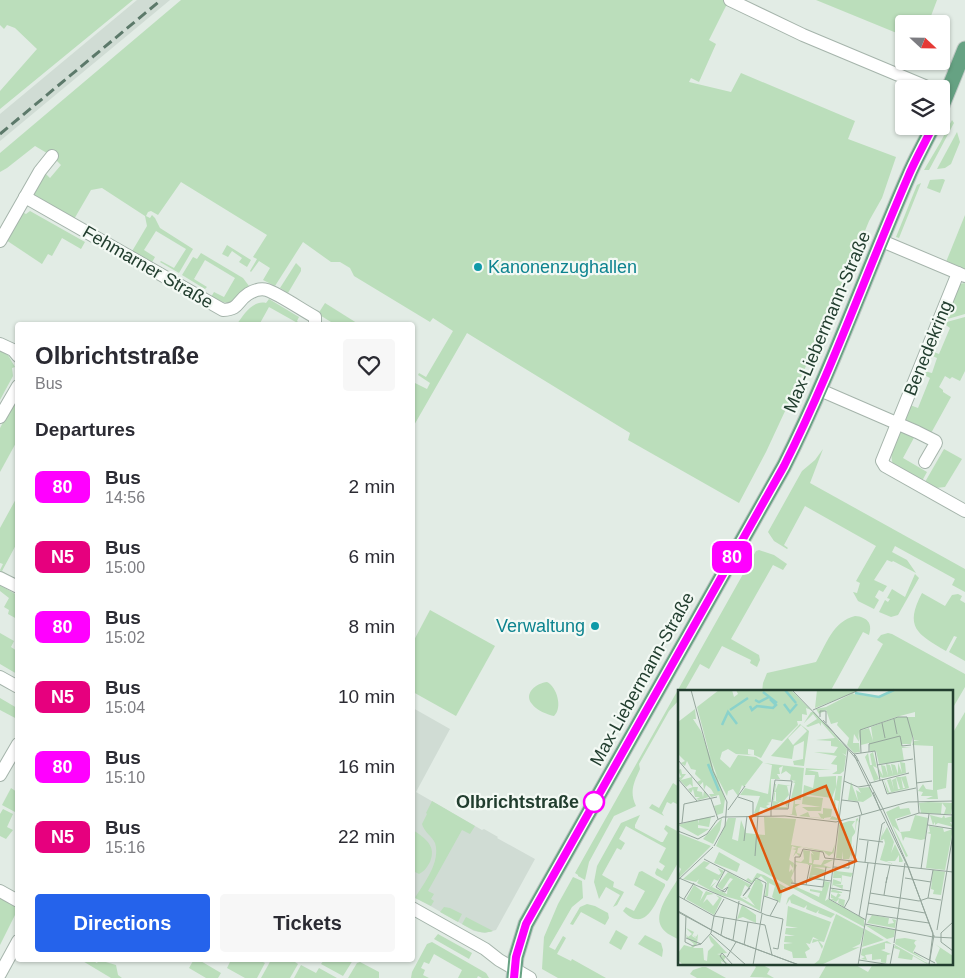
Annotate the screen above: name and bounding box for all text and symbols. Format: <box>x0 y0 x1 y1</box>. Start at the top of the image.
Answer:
north arrow <box>895 15 950 70</box>
map controls <box>895 15 950 135</box>
button: layers <box>895 80 950 135</box>
street label: Fehmarner Straße <box>79 222 217 312</box>
street label: Max-Liebermann-Straße <box>780 228 874 416</box>
place label: Kanonenzughallen <box>488 257 637 277</box>
marker: Kanonenzughallen <box>472 261 484 273</box>
street label: Benedekring <box>900 297 956 399</box>
button: heart <box>343 339 395 391</box>
text: Olbrichtstraße <box>35 342 199 369</box>
text: Bus <box>35 375 63 392</box>
text: Departures <box>35 419 135 440</box>
text: Bus <box>105 467 141 488</box>
text: 2 min <box>349 476 395 497</box>
text: 80 <box>52 477 73 497</box>
text: 14:56 <box>105 489 145 506</box>
text: Bus <box>105 537 141 558</box>
line badge: 80 <box>710 541 754 573</box>
text: 6 min <box>349 546 395 567</box>
text: N5 <box>51 547 74 567</box>
text: 80 <box>722 547 742 567</box>
text: 15:00 <box>105 559 145 576</box>
street label: Max-Liebermann-Straße <box>586 589 698 769</box>
text: Bus <box>105 607 141 628</box>
text: 8 min <box>349 616 395 637</box>
place label: Verwaltung <box>496 616 585 636</box>
text: 80 <box>52 617 73 637</box>
marker: Verwaltung <box>589 620 601 632</box>
text: 15:02 <box>105 629 145 646</box>
text: Bus <box>105 677 141 698</box>
text: 10 min <box>338 686 395 707</box>
text: N5 <box>51 687 74 707</box>
inset map <box>678 690 952 966</box>
text: 15:04 <box>105 699 145 716</box>
text: Bus <box>105 747 141 768</box>
text: 16 min <box>338 756 395 777</box>
text: 80 <box>52 757 73 777</box>
text: 15:10 <box>105 769 145 786</box>
marker: Olbrichtstraße <box>583 791 605 813</box>
place label: Olbrichtstraße <box>456 792 579 812</box>
text: Bus <box>105 817 141 838</box>
text: 22 min <box>338 826 395 847</box>
text: N5 <box>51 827 74 847</box>
text: 15:16 <box>105 839 145 856</box>
button: Directions <box>35 894 210 952</box>
button: Tickets <box>220 894 395 952</box>

